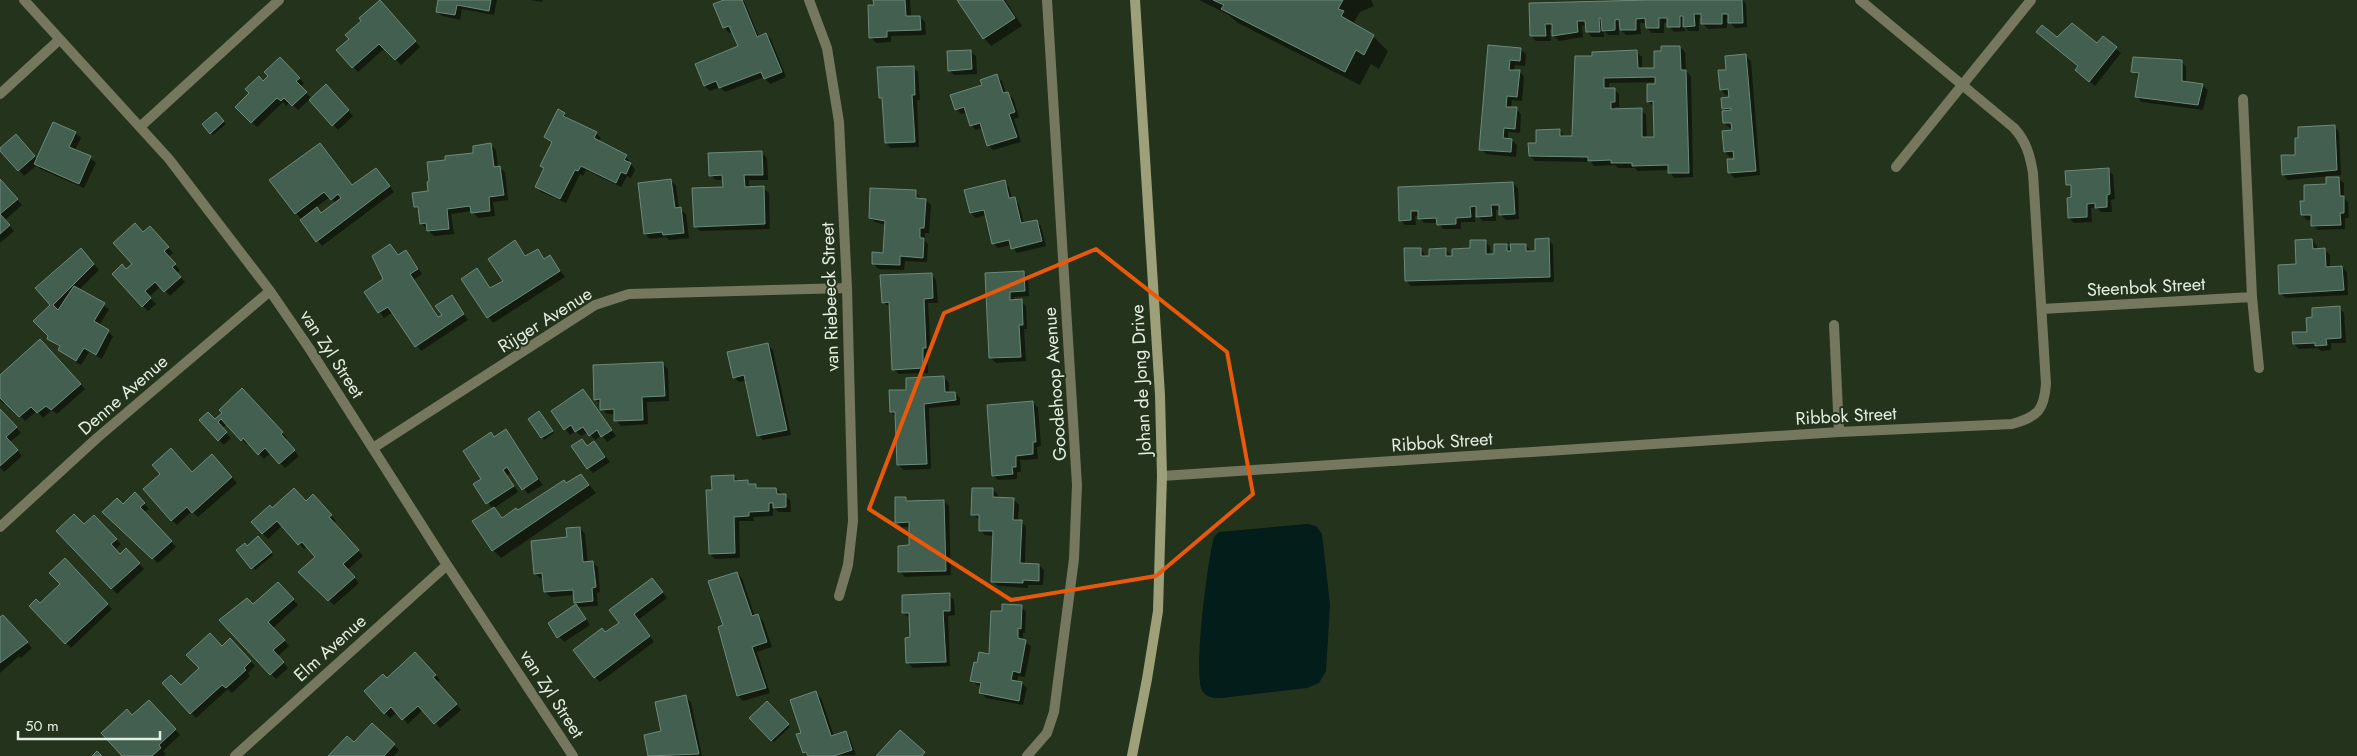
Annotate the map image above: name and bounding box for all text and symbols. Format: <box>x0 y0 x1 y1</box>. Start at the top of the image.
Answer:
street label: van Riebeeck Street <box>814 221 846 372</box>
street label: Steenbok Street <box>2086 271 2207 303</box>
street label: Rijger Avenue <box>493 281 597 359</box>
street label: Johan de Jong Drive <box>1124 304 1158 458</box>
street label: van Zyl Street <box>294 305 371 404</box>
street label: Goodehoop Avenue <box>1037 306 1073 462</box>
street label: Denne Avenue <box>73 349 173 441</box>
street label: Ribbok Street <box>1795 400 1898 432</box>
street label: Ribbok Street <box>1391 425 1494 459</box>
street label: Elm Avenue <box>288 608 372 688</box>
street label: van Zyl Street <box>514 645 591 744</box>
scale bar <box>18 708 160 740</box>
text: 50 m <box>25 715 59 737</box>

